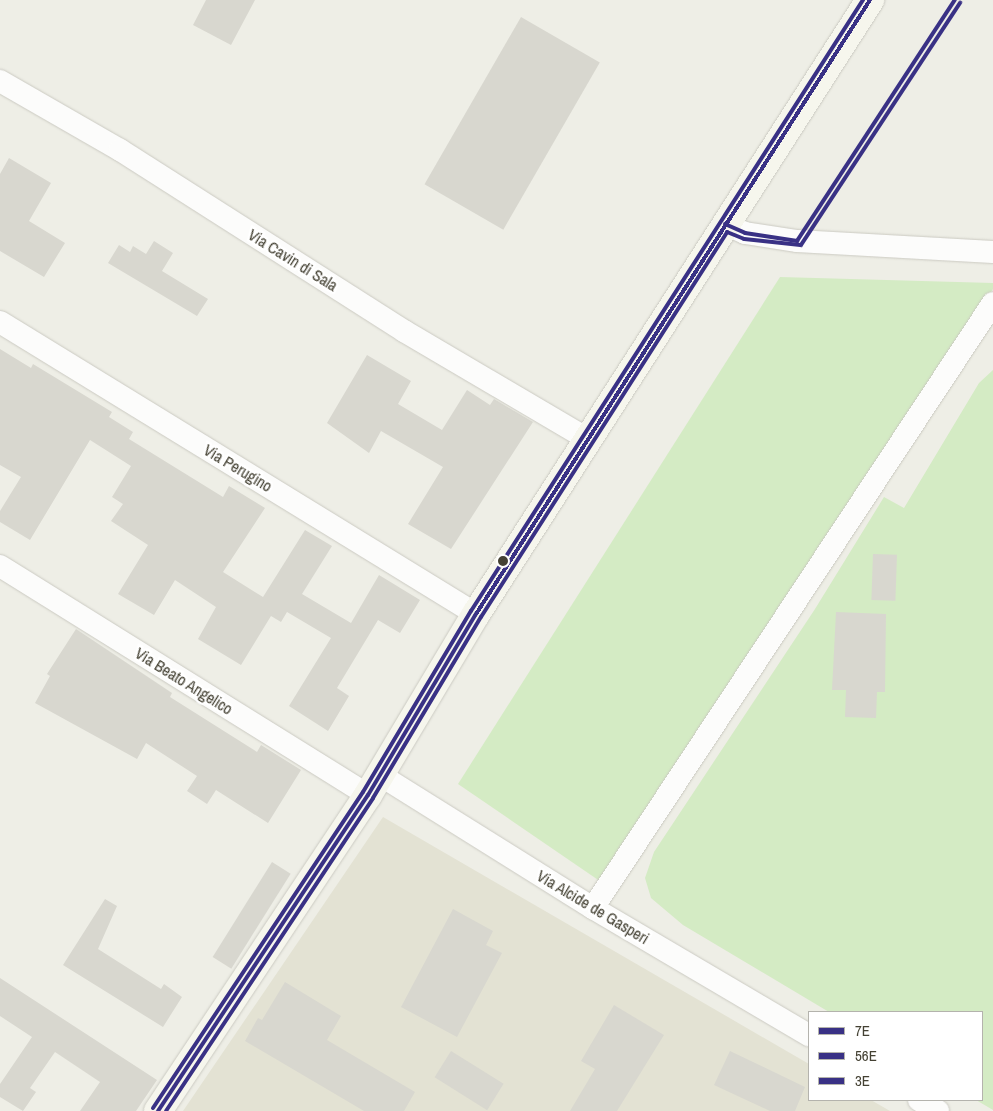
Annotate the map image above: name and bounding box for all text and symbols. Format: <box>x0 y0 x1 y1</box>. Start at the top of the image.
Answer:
street label: Via Cavin di Sala <box>245 225 341 295</box>
street label: Via Perugino <box>200 440 276 496</box>
unlabelled marker <box>498 556 508 566</box>
street label: Via Beato Angelico <box>131 643 237 719</box>
street label: Via Alcide de Gasperi <box>533 866 653 948</box>
legend <box>808 1011 983 1101</box>
text: 7E <box>855 1020 870 1041</box>
text: 56E <box>855 1045 877 1066</box>
text: 3E <box>855 1070 870 1091</box>

